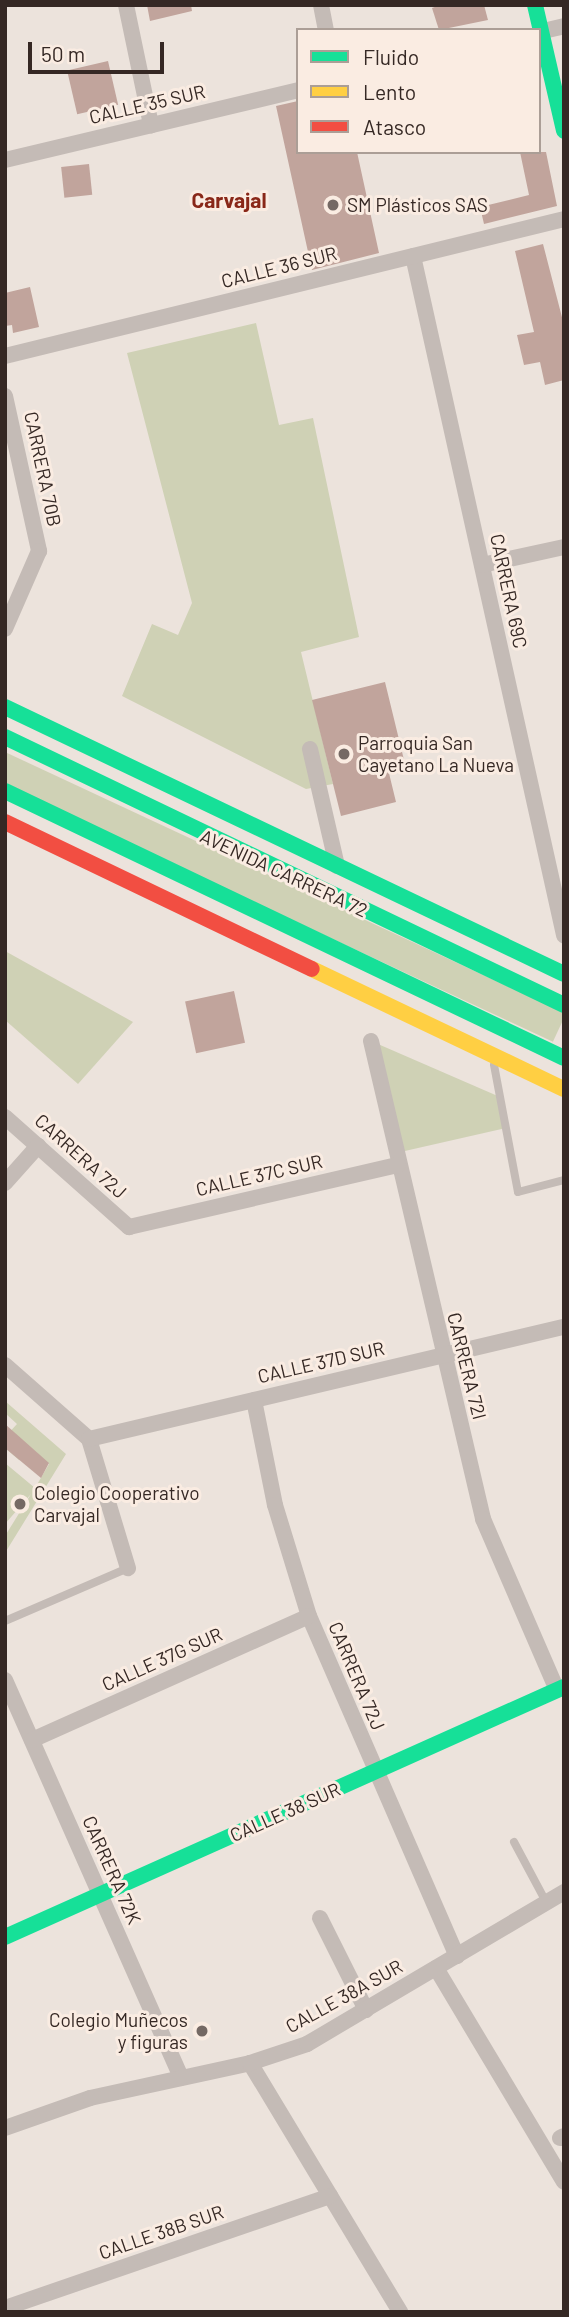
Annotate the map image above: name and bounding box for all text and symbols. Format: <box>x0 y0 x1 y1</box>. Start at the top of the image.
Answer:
scale bar <box>32 28 168 72</box>
legend <box>296 28 541 154</box>
text: 50 m <box>41 41 85 66</box>
text: Fluido <box>363 44 419 69</box>
text: Lento <box>363 79 416 104</box>
street label: CALLE 35 SUR <box>87 80 207 128</box>
text: Atasco <box>363 114 426 139</box>
district label: Carvajal <box>191 187 267 213</box>
place label: SM Plásticos SAS <box>347 194 488 216</box>
marker: SM Plásticos SAS <box>325 197 341 213</box>
street label: CALLE 36 SUR <box>219 242 339 292</box>
street label: CARRERA 70B <box>20 409 66 529</box>
street label: CARRERA 69C <box>486 532 532 650</box>
place label: Parroquia San Cayetano La Nueva <box>358 732 514 776</box>
marker: Parroquia San Cayetano La Nueva <box>336 746 352 762</box>
street label: AVENIDA CARRERA 72 <box>197 824 371 922</box>
street label: CARRERA 72J <box>30 1109 132 1203</box>
street label: CALLE 37C SUR <box>194 1149 324 1201</box>
street label: CARRERA 72I <box>443 1310 491 1422</box>
street label: CALLE 37D SUR <box>255 1336 387 1388</box>
place label: Colegio Cooperativo Carvajal <box>34 1482 200 1526</box>
marker: Colegio Cooperativo Carvajal <box>12 1496 28 1512</box>
street label: CARRERA 72J <box>324 1618 390 1734</box>
street label: CALLE 37G SUR <box>98 1622 226 1696</box>
street label: CALLE 38 SUR <box>226 1777 344 1847</box>
street label: CARRERA 72K <box>78 1812 146 1928</box>
street label: CALLE 38A SUR <box>282 1955 406 2037</box>
place label: Colegio Muñecos y figuras <box>49 2009 188 2053</box>
marker: Colegio Muñecos y figuras <box>194 2023 210 2039</box>
street label: CALLE 38B SUR <box>96 2200 226 2264</box>

